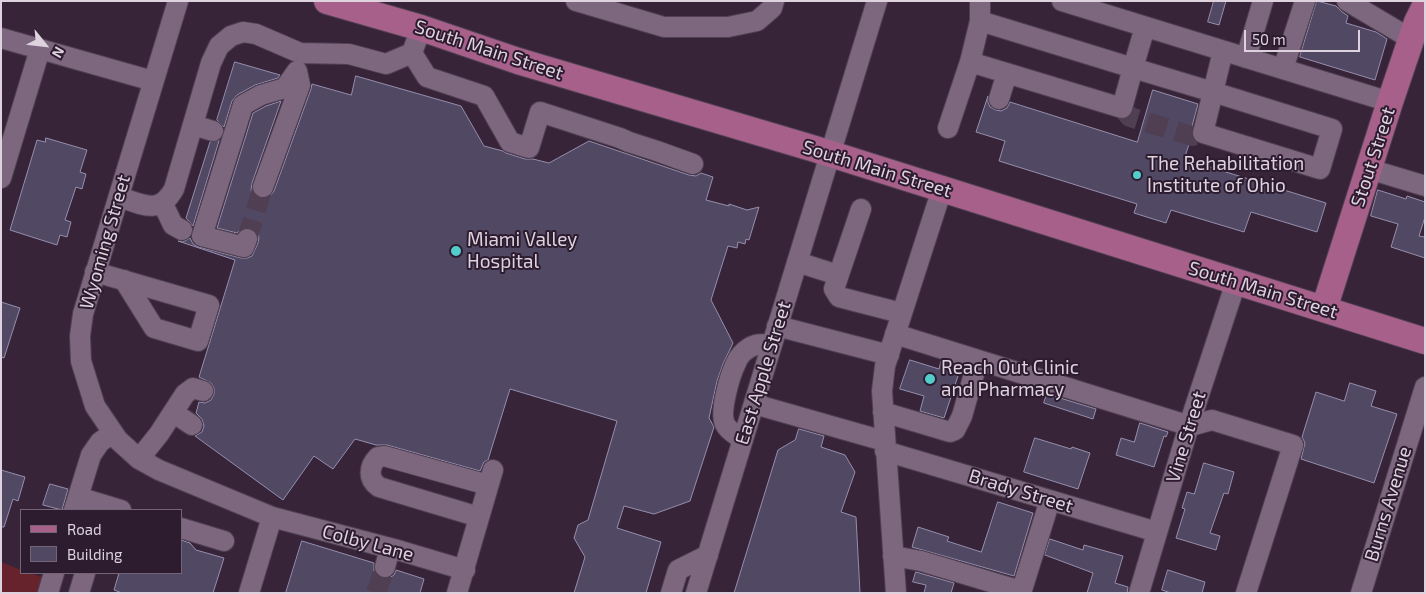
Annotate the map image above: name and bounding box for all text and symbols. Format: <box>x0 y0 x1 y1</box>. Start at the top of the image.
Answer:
street label: South Main Street <box>412 15 566 85</box>
north arrow <box>20 20 70 70</box>
scale bar <box>1246 20 1362 52</box>
text: 50 m <box>1252 30 1286 48</box>
text: N <box>49 44 68 61</box>
street label: Stout Street <box>1346 104 1400 210</box>
street label: South Main Street <box>800 135 954 203</box>
place label: The Rehabilitation Institute of Ohio <box>1147 153 1304 197</box>
marker: The Rehabilitation Institute of Ohio <box>1131 169 1143 181</box>
street label: Wyoming Street <box>75 172 135 312</box>
place label: Miami Valley Hospital <box>467 229 577 273</box>
marker: Miami Valley Hospital <box>449 244 463 258</box>
street label: South Main Street <box>1186 256 1340 324</box>
street label: East Apple Street <box>730 298 796 448</box>
place label: Reach Out Clinic and Pharmacy <box>941 357 1079 401</box>
marker: Reach Out Clinic and Pharmacy <box>923 372 937 386</box>
street label: Vine Street <box>1161 388 1211 486</box>
street label: Burns Avenue <box>1360 444 1416 564</box>
street label: Brady Street <box>966 464 1076 518</box>
legend <box>20 509 182 574</box>
text: Road <box>67 520 102 538</box>
street label: Colby Lane <box>320 520 416 566</box>
text: Building <box>67 545 122 563</box>

